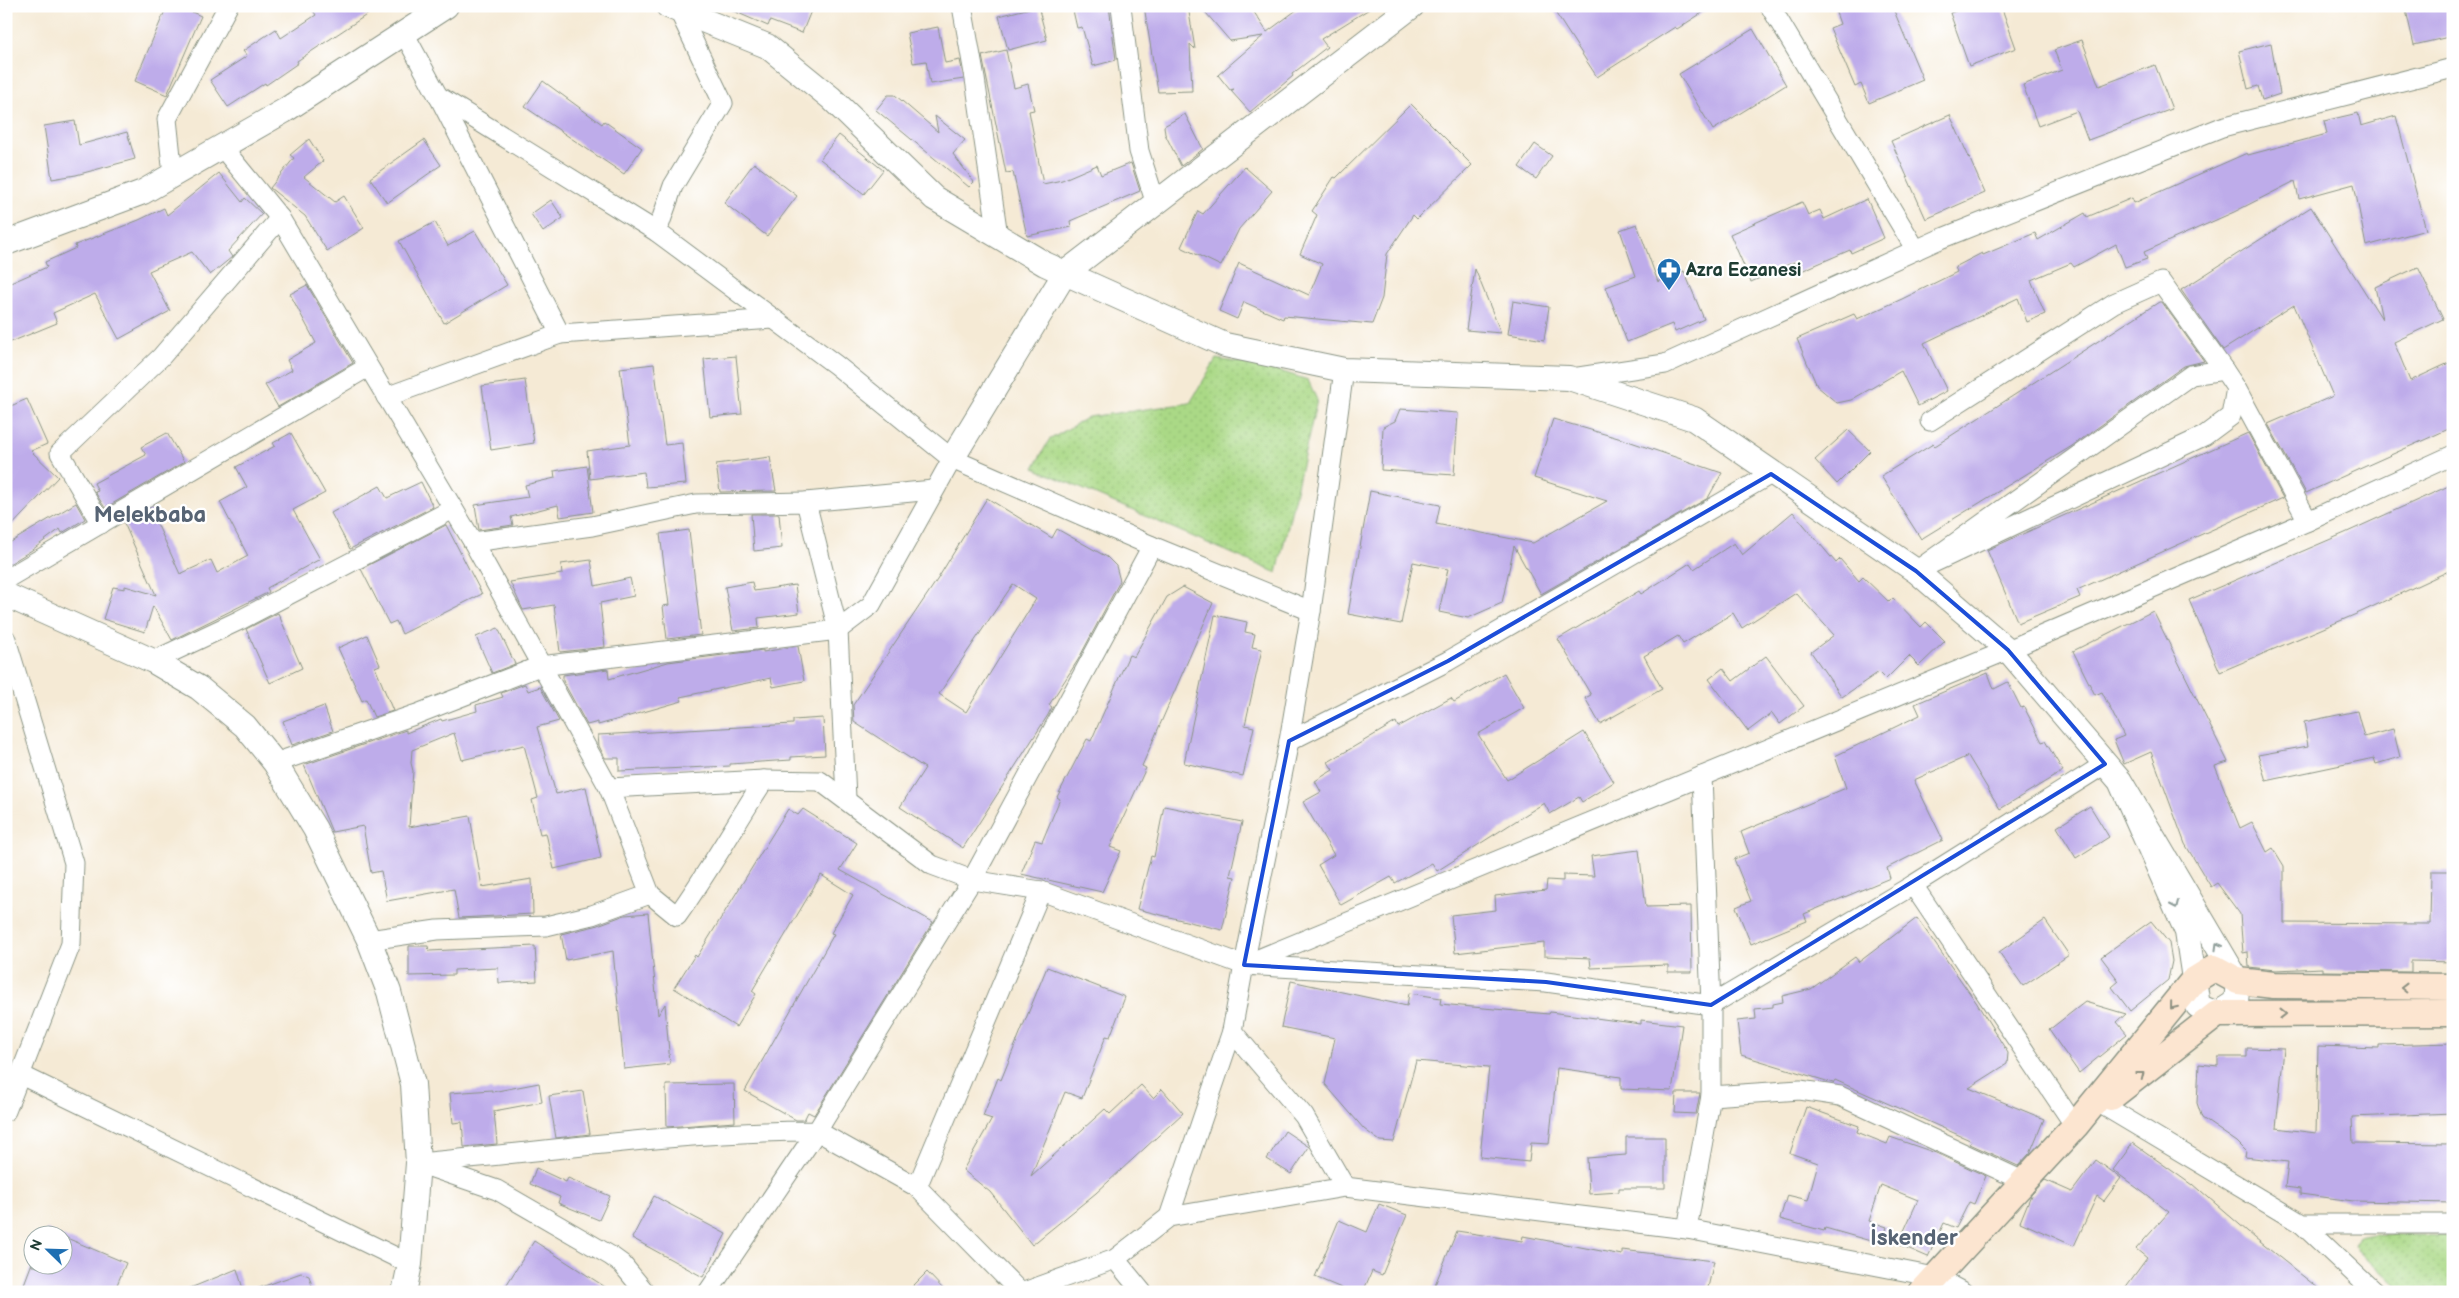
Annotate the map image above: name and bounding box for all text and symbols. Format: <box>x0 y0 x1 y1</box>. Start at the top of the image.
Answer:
pharmacy icon: Azra Eczanesi <box>1656 257 1682 291</box>
place label: Azra Eczanesi <box>1685 260 1801 281</box>
district label: Melekbaba <box>94 502 206 529</box>
one-way arrow <box>2169 900 2179 909</box>
one-way arrow <box>2214 942 2224 951</box>
one-way arrow <box>2400 983 2408 993</box>
one-way arrow <box>2170 1000 2178 1009</box>
one-way arrow <box>2279 1009 2287 1019</box>
one-way arrow <box>2135 1072 2144 1080</box>
district label: İskender <box>1870 1223 1958 1252</box>
north arrow <box>22 1226 72 1276</box>
text: N <box>27 1237 46 1253</box>

